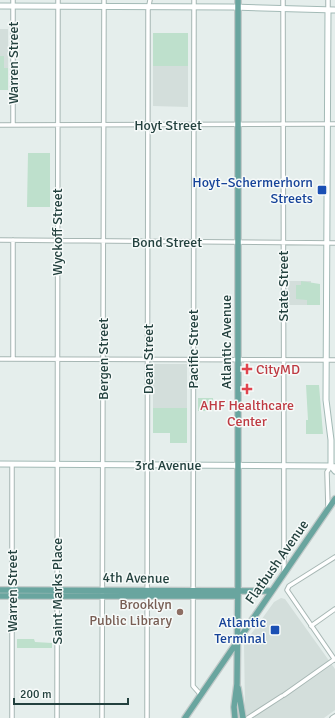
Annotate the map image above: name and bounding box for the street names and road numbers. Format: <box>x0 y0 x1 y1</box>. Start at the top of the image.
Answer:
street label: Warren Street <box>5 22 22 104</box>
street label: Hoyt Street <box>134 117 202 134</box>
street label: Wyckoff Street <box>49 188 66 276</box>
street label: Bond Street <box>132 234 202 251</box>
street label: State Street <box>275 250 292 321</box>
street label: Atlantic Avenue <box>218 295 235 389</box>
street label: Pacific Street <box>185 309 202 389</box>
street label: Bergen Street <box>95 318 112 400</box>
street label: Dean Street <box>140 324 157 394</box>
street label: 3rd Avenue <box>135 457 201 474</box>
street label: Flatbush Avenue <box>242 517 312 607</box>
street label: Saint Marks Place <box>49 538 66 644</box>
street label: Warren Street <box>4 550 21 632</box>
street label: 4th Avenue <box>102 569 170 587</box>

